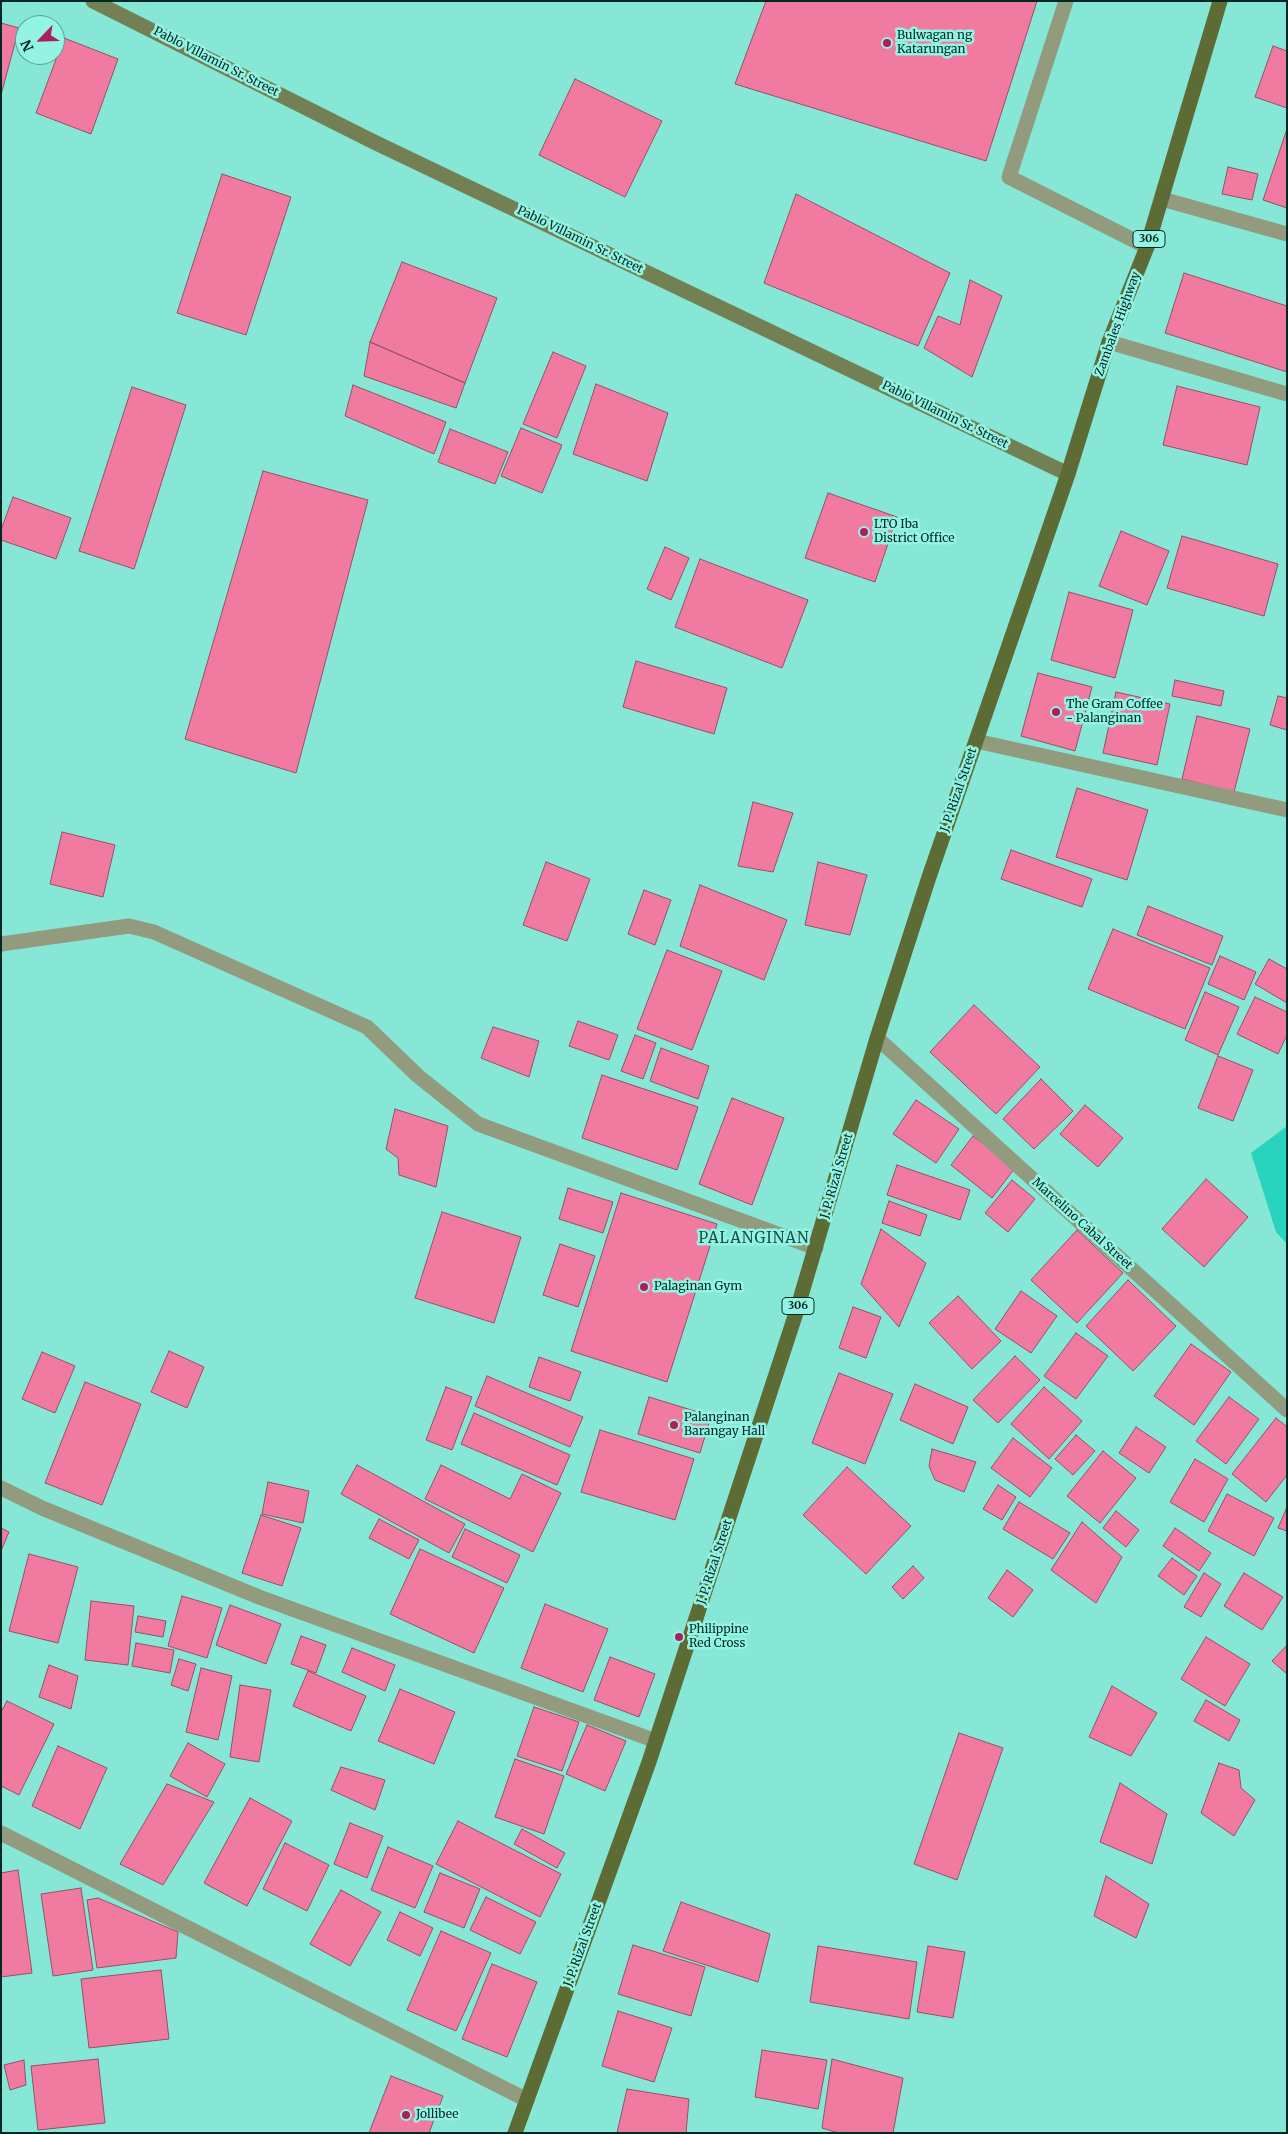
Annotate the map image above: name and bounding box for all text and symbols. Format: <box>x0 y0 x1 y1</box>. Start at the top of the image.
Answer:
north arrow <box>15 15 65 65</box>
street label: Pablo Villamin Sr. Street <box>151 24 281 100</box>
place label: Bulwagan ng Katarungan <box>897 29 972 57</box>
text: N <box>17 37 38 54</box>
marker: Bulwagan ng Katarungan <box>881 37 893 49</box>
street label: Pablo Villamin Sr. Street <box>515 203 645 277</box>
road number: 306 <box>1133 230 1165 248</box>
street label: Zambales Highway <box>1092 270 1144 378</box>
street label: Pablo Villamin Sr. Street <box>880 378 1010 452</box>
place label: LTO Iba District Office <box>874 518 955 546</box>
marker: LTO Iba District Office <box>858 526 870 538</box>
place label: The Gram Coffee - Palanginan <box>1066 698 1163 726</box>
marker: The Gram Coffee - Palanginan <box>1050 706 1062 718</box>
street label: J. P. Rizal Street <box>938 746 980 834</box>
street label: J. P. Rizal Street <box>818 1132 856 1220</box>
street label: Marcelino Cabal Street <box>1029 1175 1135 1273</box>
district label: PALANGINAN <box>697 1230 811 1248</box>
place label: Palaginan Gym <box>654 1280 742 1294</box>
marker: Palaginan Gym <box>638 1281 650 1293</box>
road number: 306 <box>782 1298 814 1314</box>
place label: Palanginan Barangay Hall <box>684 1411 765 1439</box>
marker: Palanginan Barangay Hall <box>668 1419 680 1431</box>
street label: J. P. Rizal Street <box>695 1518 735 1606</box>
place label: Philippine Red Cross <box>689 1623 749 1651</box>
marker: Philippine Red Cross <box>673 1631 685 1643</box>
street label: J. P. Rizal Street <box>561 1901 605 1989</box>
place label: Jollibee <box>416 2108 458 2122</box>
marker: Jollibee <box>400 2109 412 2121</box>

